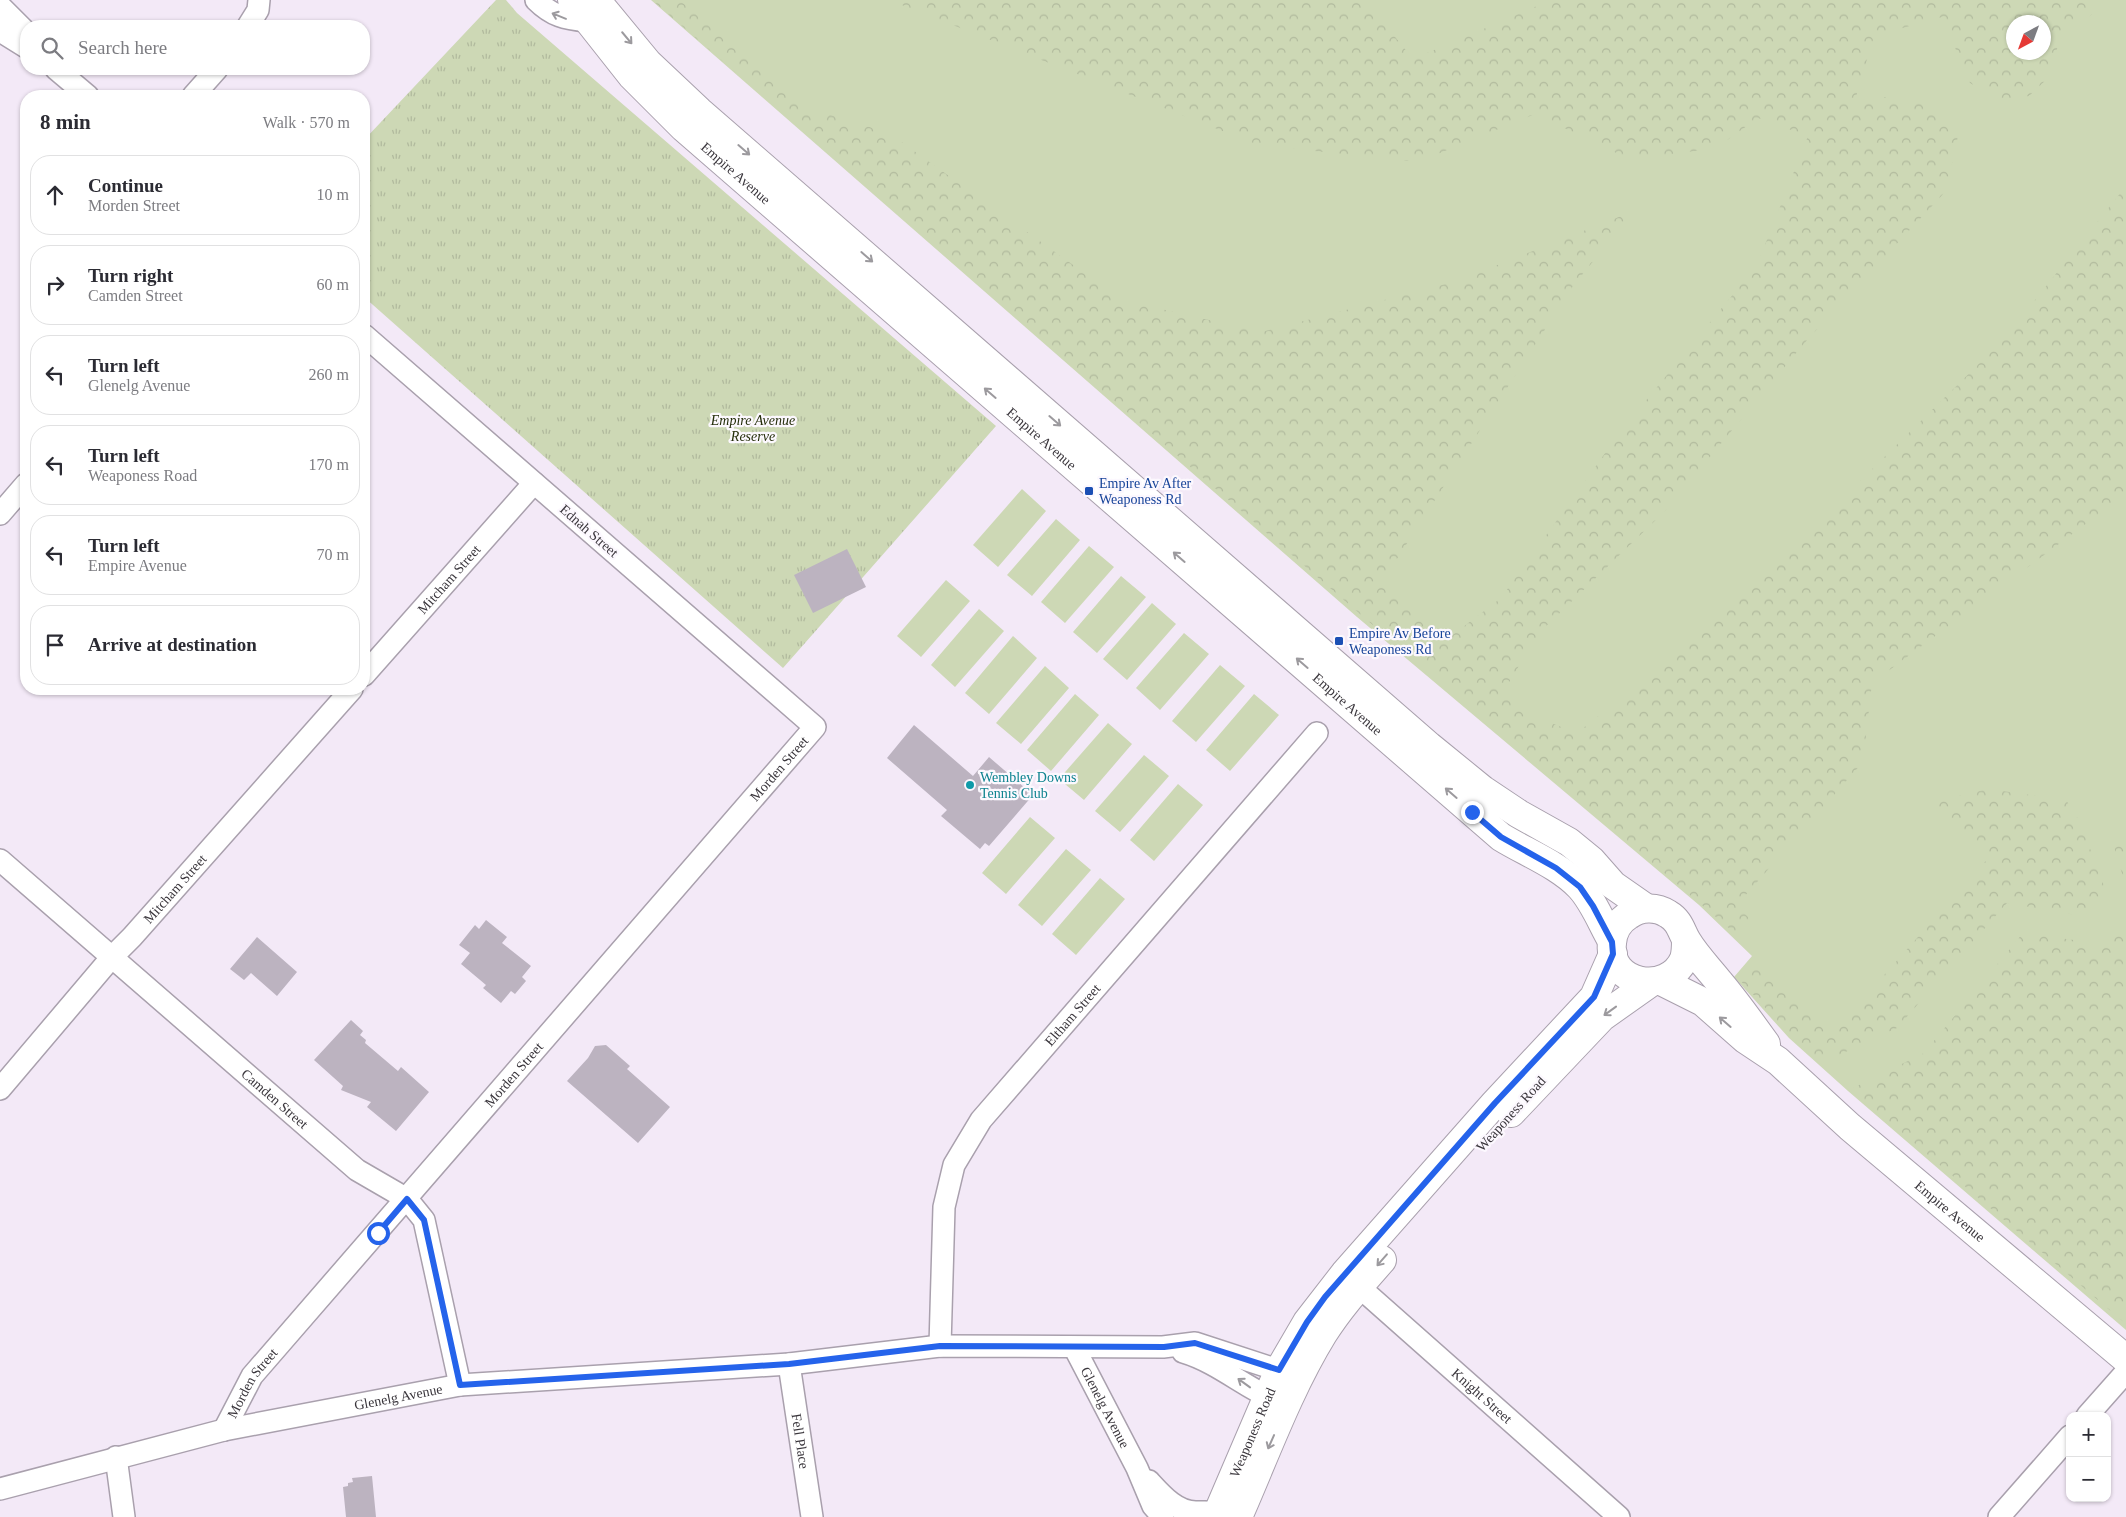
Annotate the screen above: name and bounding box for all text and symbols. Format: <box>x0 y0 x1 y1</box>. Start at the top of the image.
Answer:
one-way arrow <box>552 11 567 21</box>
north arrow <box>2006 15 2051 60</box>
search box <box>20 20 370 75</box>
one-way arrow <box>621 31 632 44</box>
icon: search <box>38 34 66 62</box>
text: Search here <box>78 37 167 58</box>
text: 8 min <box>40 110 91 134</box>
text: Walk · 570 m <box>263 114 350 131</box>
street label: Empire Avenue <box>698 139 773 207</box>
one-way arrow <box>737 144 750 155</box>
text: Continue <box>88 175 163 196</box>
icon: ahead <box>41 181 69 209</box>
text: 10 m <box>317 186 349 203</box>
text: Morden Street <box>88 197 180 214</box>
one-way arrow <box>860 251 873 263</box>
text: Turn right <box>88 265 173 286</box>
icon: right <box>41 271 69 299</box>
text: 60 m <box>317 276 349 293</box>
text: Camden Street <box>88 287 183 304</box>
text: Turn left <box>88 355 160 376</box>
icon: left <box>41 361 69 389</box>
text: 260 m <box>309 366 349 383</box>
text: Glenelg Avenue <box>88 377 190 394</box>
one-way arrow <box>983 388 996 399</box>
street label: Empire Avenue <box>1004 404 1079 472</box>
park label: Empire Avenue Reserve <box>710 413 795 444</box>
one-way arrow <box>1049 415 1062 427</box>
text: Turn left <box>88 445 160 466</box>
icon: left <box>41 451 69 479</box>
text: 170 m <box>309 456 349 473</box>
text: Weaponess Road <box>88 467 197 484</box>
place label: Empire Av After Weaponess Rd <box>1099 476 1192 507</box>
marker: Empire Av After Weaponess Rd <box>1083 485 1095 497</box>
street label: Ednah Street <box>557 502 621 560</box>
text: Turn left <box>88 535 160 556</box>
icon: left <box>41 541 69 569</box>
street label: Mitcham Street <box>414 542 483 617</box>
text: 70 m <box>317 546 349 563</box>
one-way arrow <box>1172 551 1185 563</box>
text: Empire Avenue <box>88 557 187 574</box>
place label: Empire Av Before Weaponess Rd <box>1349 626 1451 657</box>
icon: arrive <box>41 631 69 659</box>
text: Arrive at destination <box>88 634 257 655</box>
marker: Empire Av Before Weaponess Rd <box>1333 635 1345 647</box>
one-way arrow <box>1295 658 1308 669</box>
street label: Empire Avenue <box>1310 670 1385 738</box>
street label: Morden Street <box>747 733 811 804</box>
place label: Wembley Downs Tennis Club <box>980 770 1076 801</box>
marker: Wembley Downs Tennis Club <box>964 779 976 791</box>
one-way arrow <box>1444 787 1457 799</box>
route end <box>1461 801 1484 824</box>
street label: Mitcham Street <box>140 851 209 926</box>
street label: Eltham Street <box>1042 981 1103 1049</box>
one-way arrow <box>1603 1006 1617 1016</box>
one-way arrow <box>1719 1017 1732 1028</box>
street label: Morden Street <box>482 1039 546 1110</box>
street label: Camden Street <box>239 1066 311 1132</box>
street label: Weaponess Road <box>1473 1073 1549 1155</box>
street label: Empire Avenue <box>1912 1178 1988 1245</box>
route start <box>367 1222 390 1245</box>
one-way arrow <box>1377 1253 1388 1266</box>
street label: Morden Street <box>224 1345 280 1420</box>
street label: Glenelg Avenue <box>1078 1364 1133 1451</box>
street label: Knight Street <box>1449 1365 1515 1426</box>
one-way arrow <box>1237 1378 1251 1388</box>
street label: Glenelg Avenue <box>353 1381 444 1413</box>
street label: Weaponess Road <box>1226 1385 1278 1479</box>
map controls <box>2066 1412 2111 1502</box>
button: + <box>2066 1412 2111 1457</box>
street label: Fell Place <box>789 1413 812 1470</box>
one-way arrow <box>1266 1434 1276 1449</box>
button: − <box>2066 1457 2111 1502</box>

